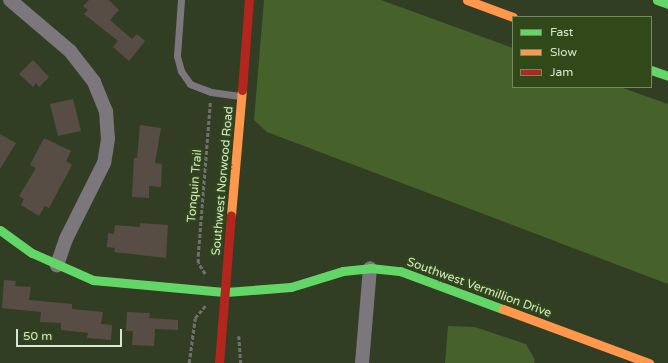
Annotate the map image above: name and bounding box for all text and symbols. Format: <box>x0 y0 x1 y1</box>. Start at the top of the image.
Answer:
legend <box>512 16 652 88</box>
text: Fast <box>550 25 573 39</box>
text: Slow <box>550 45 577 59</box>
text: Jam <box>550 65 573 79</box>
street label: Southwest Norwood Road <box>209 106 237 256</box>
street label: Tonquin Trail <box>185 149 205 223</box>
street label: Southwest Vermillion Drive <box>405 255 553 321</box>
scale bar <box>18 321 124 347</box>
text: 50 m <box>23 329 52 343</box>

